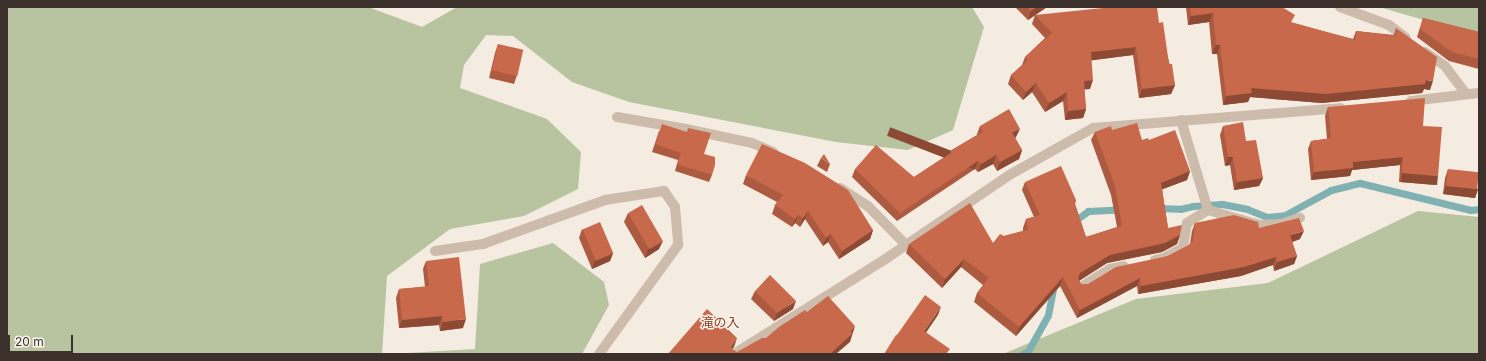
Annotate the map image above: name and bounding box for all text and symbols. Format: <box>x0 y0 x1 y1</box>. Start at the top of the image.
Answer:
district label: 滝の入 <box>701 314 739 330</box>
scale bar <box>10 327 75 353</box>
text: 20 m <box>15 334 44 349</box>

